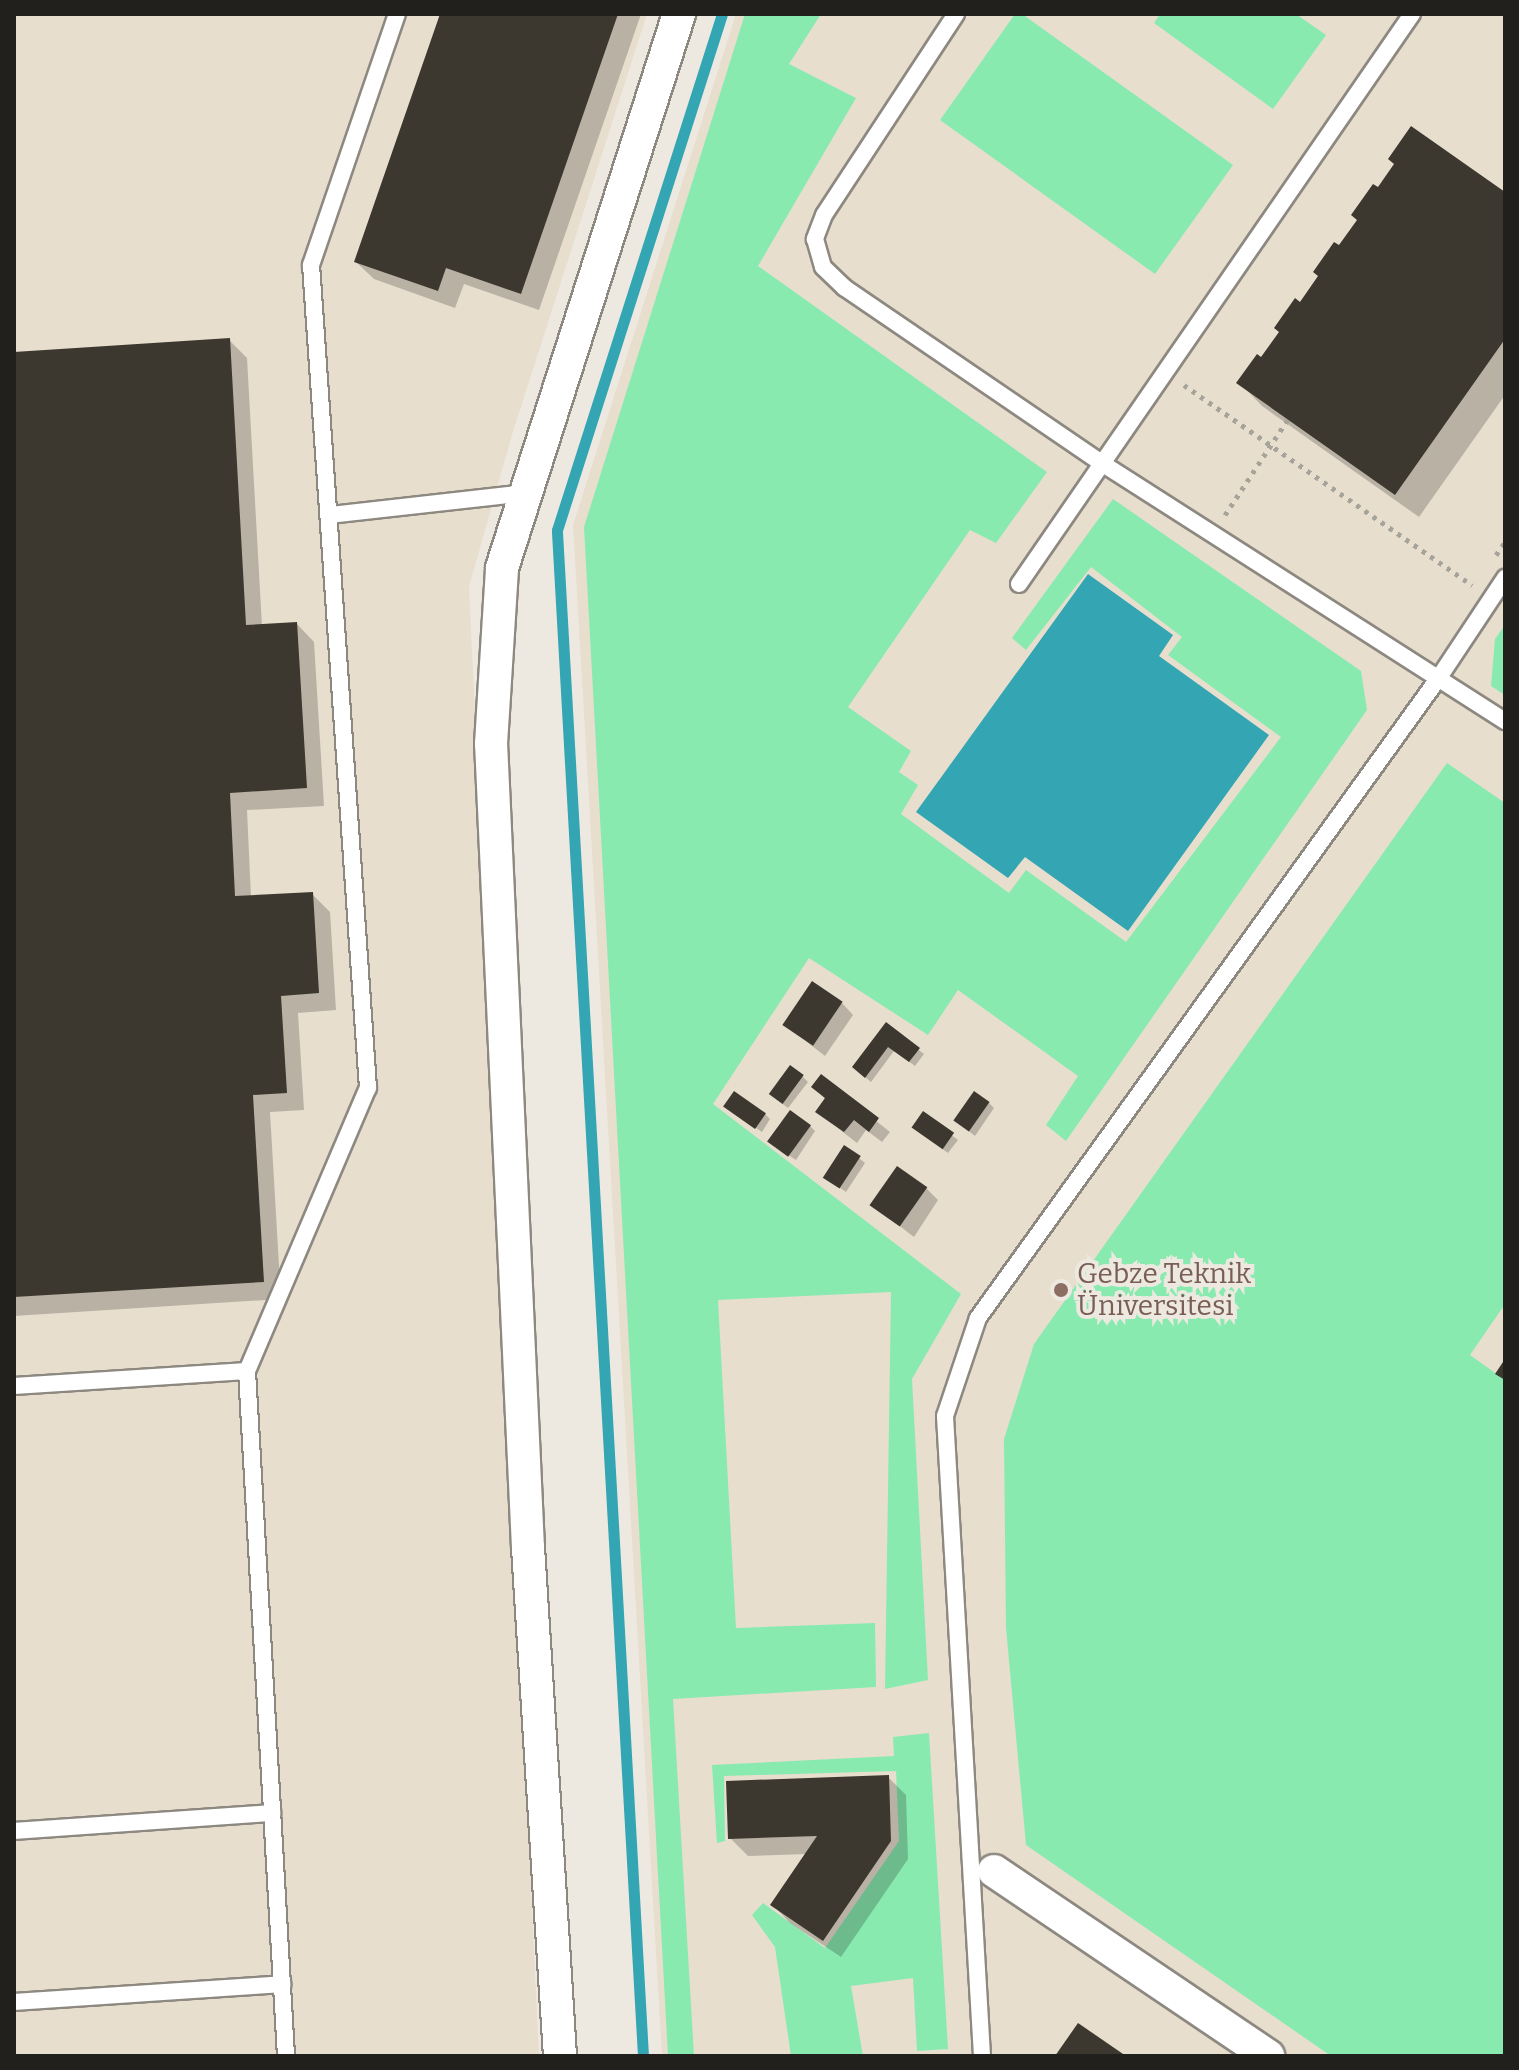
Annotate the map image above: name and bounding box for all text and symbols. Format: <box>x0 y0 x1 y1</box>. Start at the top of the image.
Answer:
place label: Gebze Teknik Üniversitesi <box>1077 1257 1251 1323</box>
marker: Gebze Teknik Üniversitesi <box>1052 1281 1070 1299</box>

